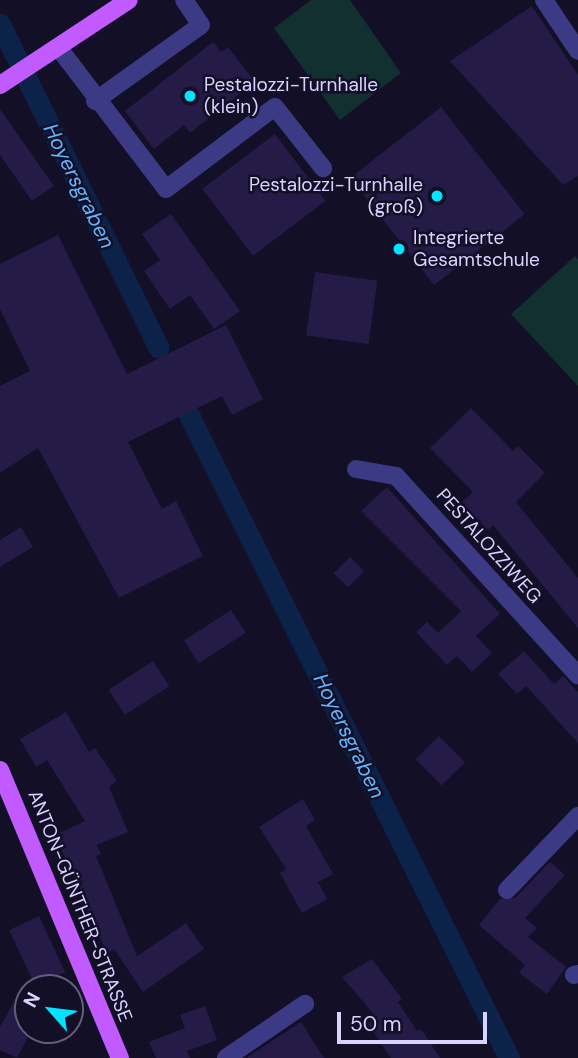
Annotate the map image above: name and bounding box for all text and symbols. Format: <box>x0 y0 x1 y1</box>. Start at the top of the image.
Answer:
place label: Pestalozzi-Turnhalle (klein) <box>204 74 378 118</box>
marker: Pestalozzi-Turnhalle (klein) <box>182 88 198 104</box>
water label: Hoyersgraben <box>38 119 120 253</box>
place label: Pestalozzi-Turnhalle (groß) <box>249 174 423 218</box>
marker: Pestalozzi-Turnhalle (groß) <box>429 188 445 204</box>
place label: Integrierte Gesamtschule <box>413 227 540 271</box>
marker: Integrierte Gesamtschule <box>391 241 407 257</box>
street label: PESTALOZZIWEG <box>432 484 546 608</box>
water label: Hoyersgraben <box>308 669 390 803</box>
street label: ANTON-GÜNTHER-STRASSE <box>23 787 137 1025</box>
north arrow <box>14 974 84 1044</box>
scale bar <box>340 998 490 1042</box>
text: 50 m <box>350 1010 401 1038</box>

